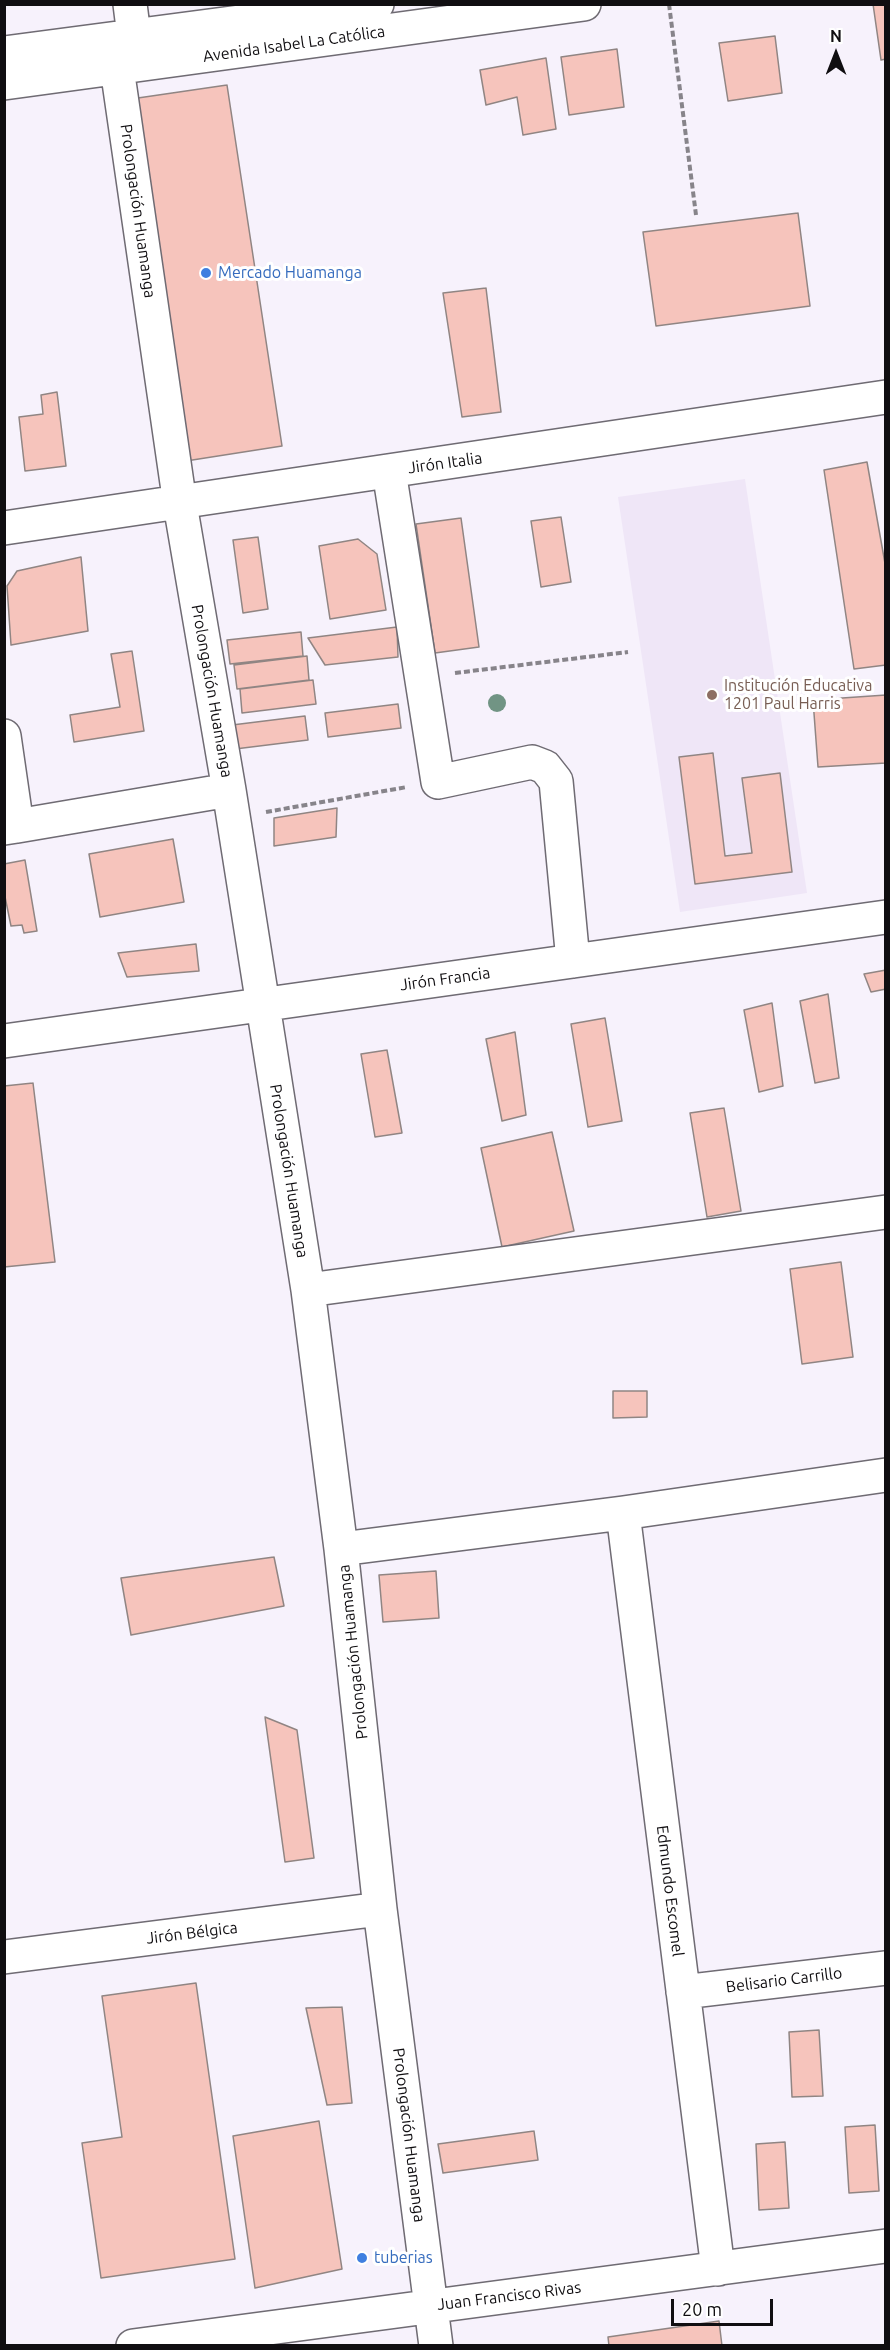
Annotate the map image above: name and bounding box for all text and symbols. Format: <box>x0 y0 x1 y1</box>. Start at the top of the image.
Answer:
street label: Avenida Isabel La Católica <box>202 22 386 66</box>
north arrow <box>806 24 866 84</box>
text: N <box>830 27 842 45</box>
street label: Prolongación Huamanga <box>116 123 160 299</box>
place label: Mercado Huamanga <box>218 263 362 283</box>
marker: Mercado Huamanga <box>199 266 213 280</box>
street label: Jirón Italia <box>407 448 483 478</box>
street label: Prolongación Huamanga <box>187 603 237 779</box>
place label: Institución Educativa 1201 Paul Harris <box>724 676 872 714</box>
marker: Institución Educativa 1201 Paul Harris <box>705 688 719 702</box>
street label: Jirón Francia <box>399 963 491 995</box>
street label: Prolongación Huamanga <box>266 1083 312 1259</box>
street label: Prolongación Huamanga <box>334 1564 372 1740</box>
street label: Edmundo Escomel <box>652 1824 688 1958</box>
street label: Jirón Bélgica <box>145 1918 239 1948</box>
street label: Belisario Carrillo <box>725 1963 843 1997</box>
street label: Prolongación Huamanga <box>389 2047 429 2223</box>
place label: tuberias <box>374 2248 433 2268</box>
marker: tuberias <box>355 2251 369 2265</box>
street label: Juan Francisco Rivas <box>436 2278 582 2314</box>
scale bar <box>674 2287 776 2325</box>
text: 20 m <box>682 2299 722 2319</box>

